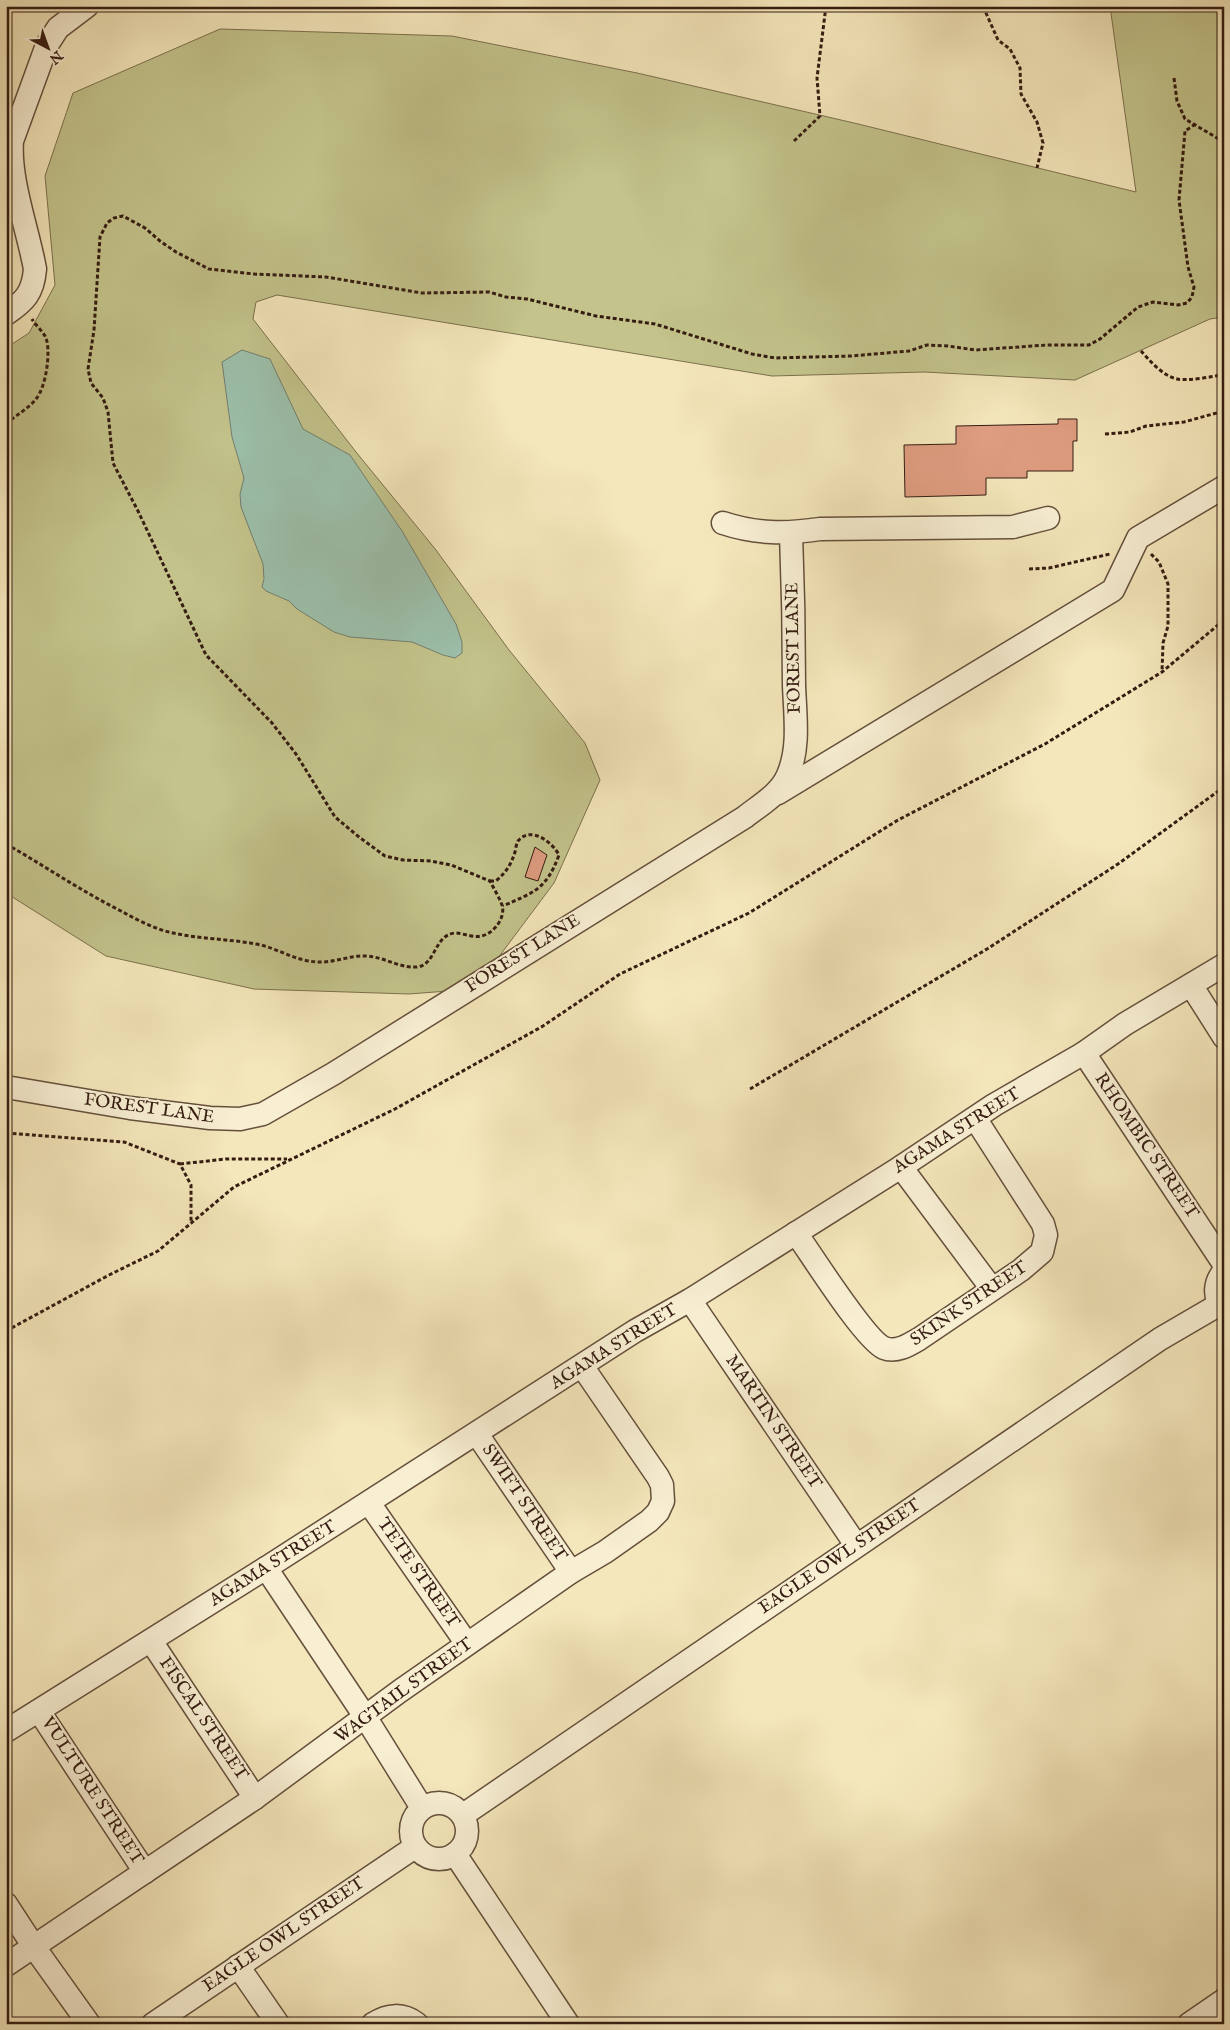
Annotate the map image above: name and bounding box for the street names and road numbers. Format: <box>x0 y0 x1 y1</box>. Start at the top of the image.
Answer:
street label: FOREST LANE <box>781 582 807 714</box>
street label: FOREST LANE <box>461 909 585 999</box>
street label: RHOMBIC STREET <box>1089 1069 1203 1223</box>
street label: AGAMA STREET <box>888 1083 1025 1180</box>
street label: FOREST LANE <box>82 1088 216 1130</box>
street label: SKINK STREET <box>906 1256 1032 1352</box>
street label: AGAMA STREET <box>545 1299 682 1396</box>
street label: MARTIN STREET <box>720 1351 826 1493</box>
street label: SWIFT STREET <box>476 1440 572 1566</box>
street label: EAGLE OWL STREET <box>755 1494 925 1620</box>
street label: TETE STREET <box>372 1514 464 1632</box>
street label: AGAMA STREET <box>204 1516 341 1613</box>
street label: WAGTAIL STREET <box>330 1633 478 1749</box>
street label: FISCAL STREET <box>153 1653 253 1785</box>
street label: VULTURE STREET <box>35 1712 148 1869</box>
street label: EAGLE OWL STREET <box>199 1872 369 1998</box>

